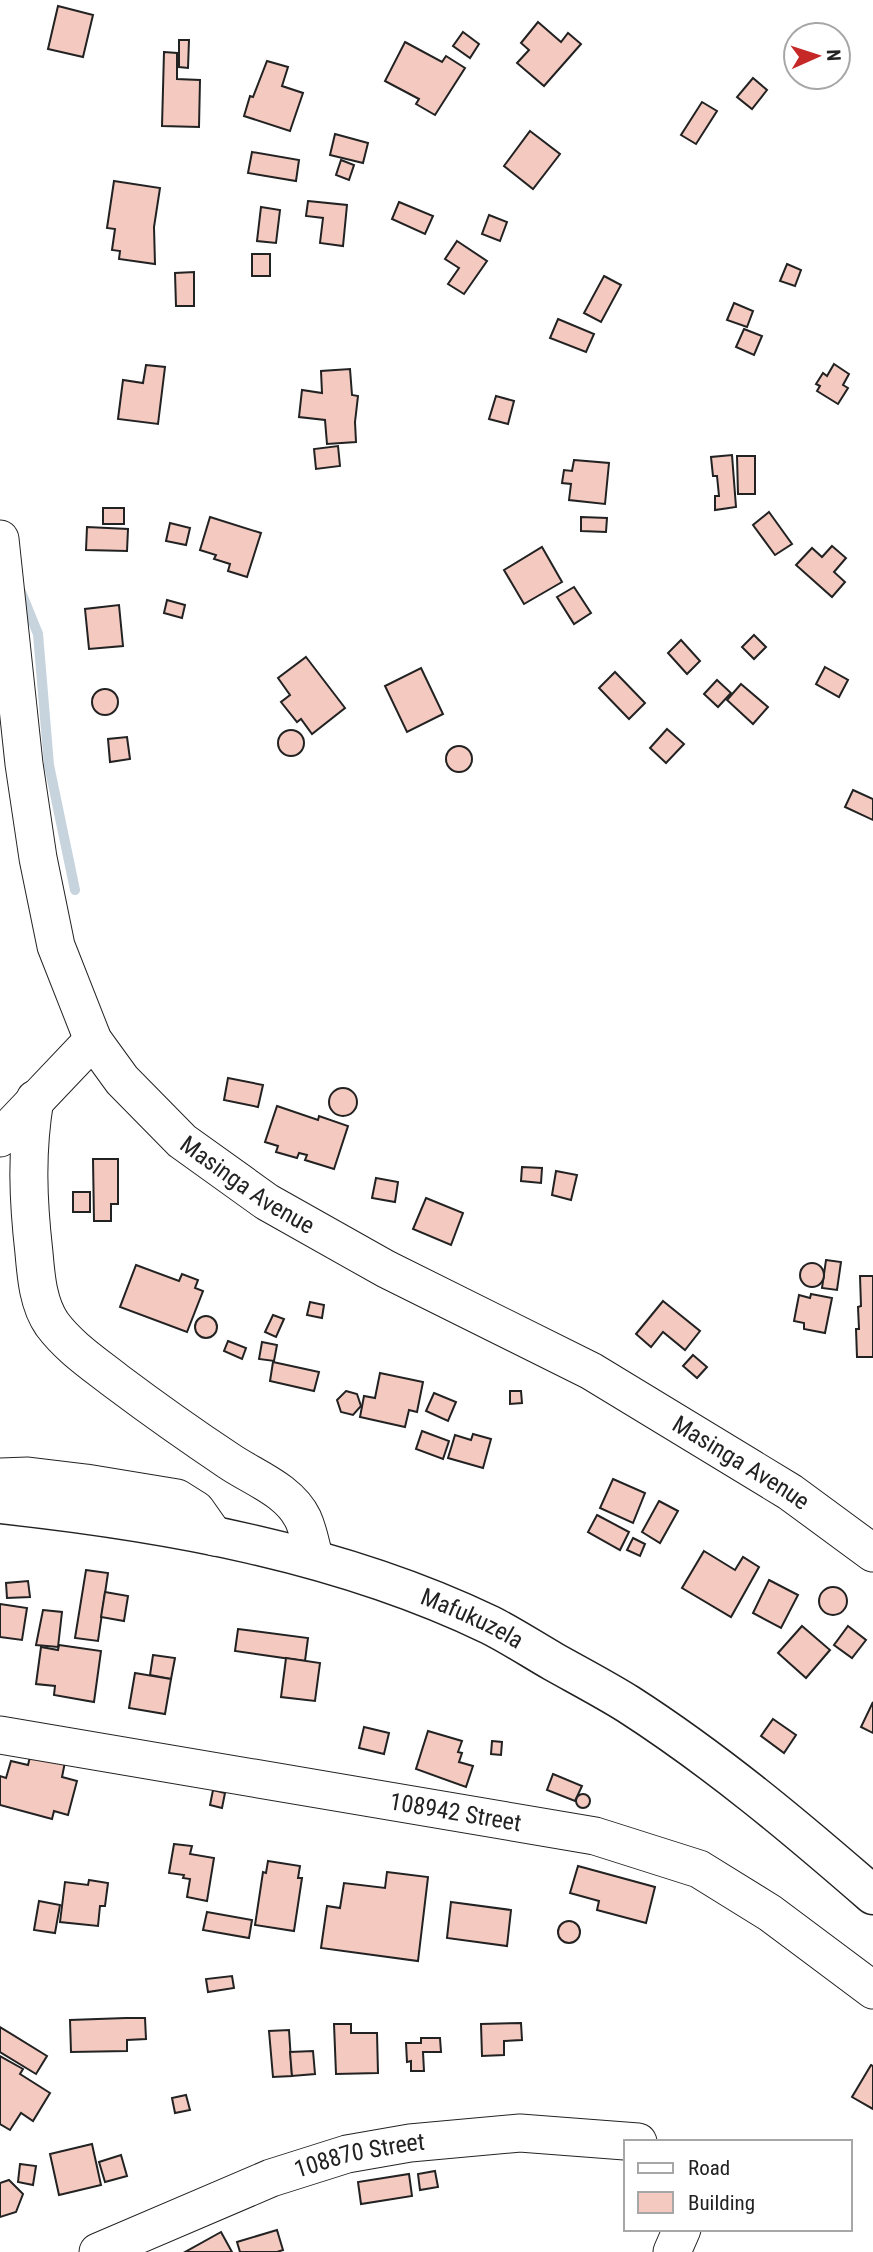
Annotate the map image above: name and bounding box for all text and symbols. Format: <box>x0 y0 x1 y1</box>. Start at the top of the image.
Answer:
north arrow <box>782 21 852 91</box>
text: N <box>822 49 845 62</box>
street label: Masinga Avenue <box>175 1130 319 1240</box>
street label: Masinga Avenue <box>667 1410 815 1516</box>
street label: Mafukuzela <box>417 1583 528 1654</box>
street label: 108942 Street <box>388 1787 523 1837</box>
street label: 108870 Street <box>291 2128 426 2184</box>
legend <box>624 2140 852 2231</box>
text: Road <box>688 2156 730 2180</box>
text: Building <box>688 2191 755 2215</box>

